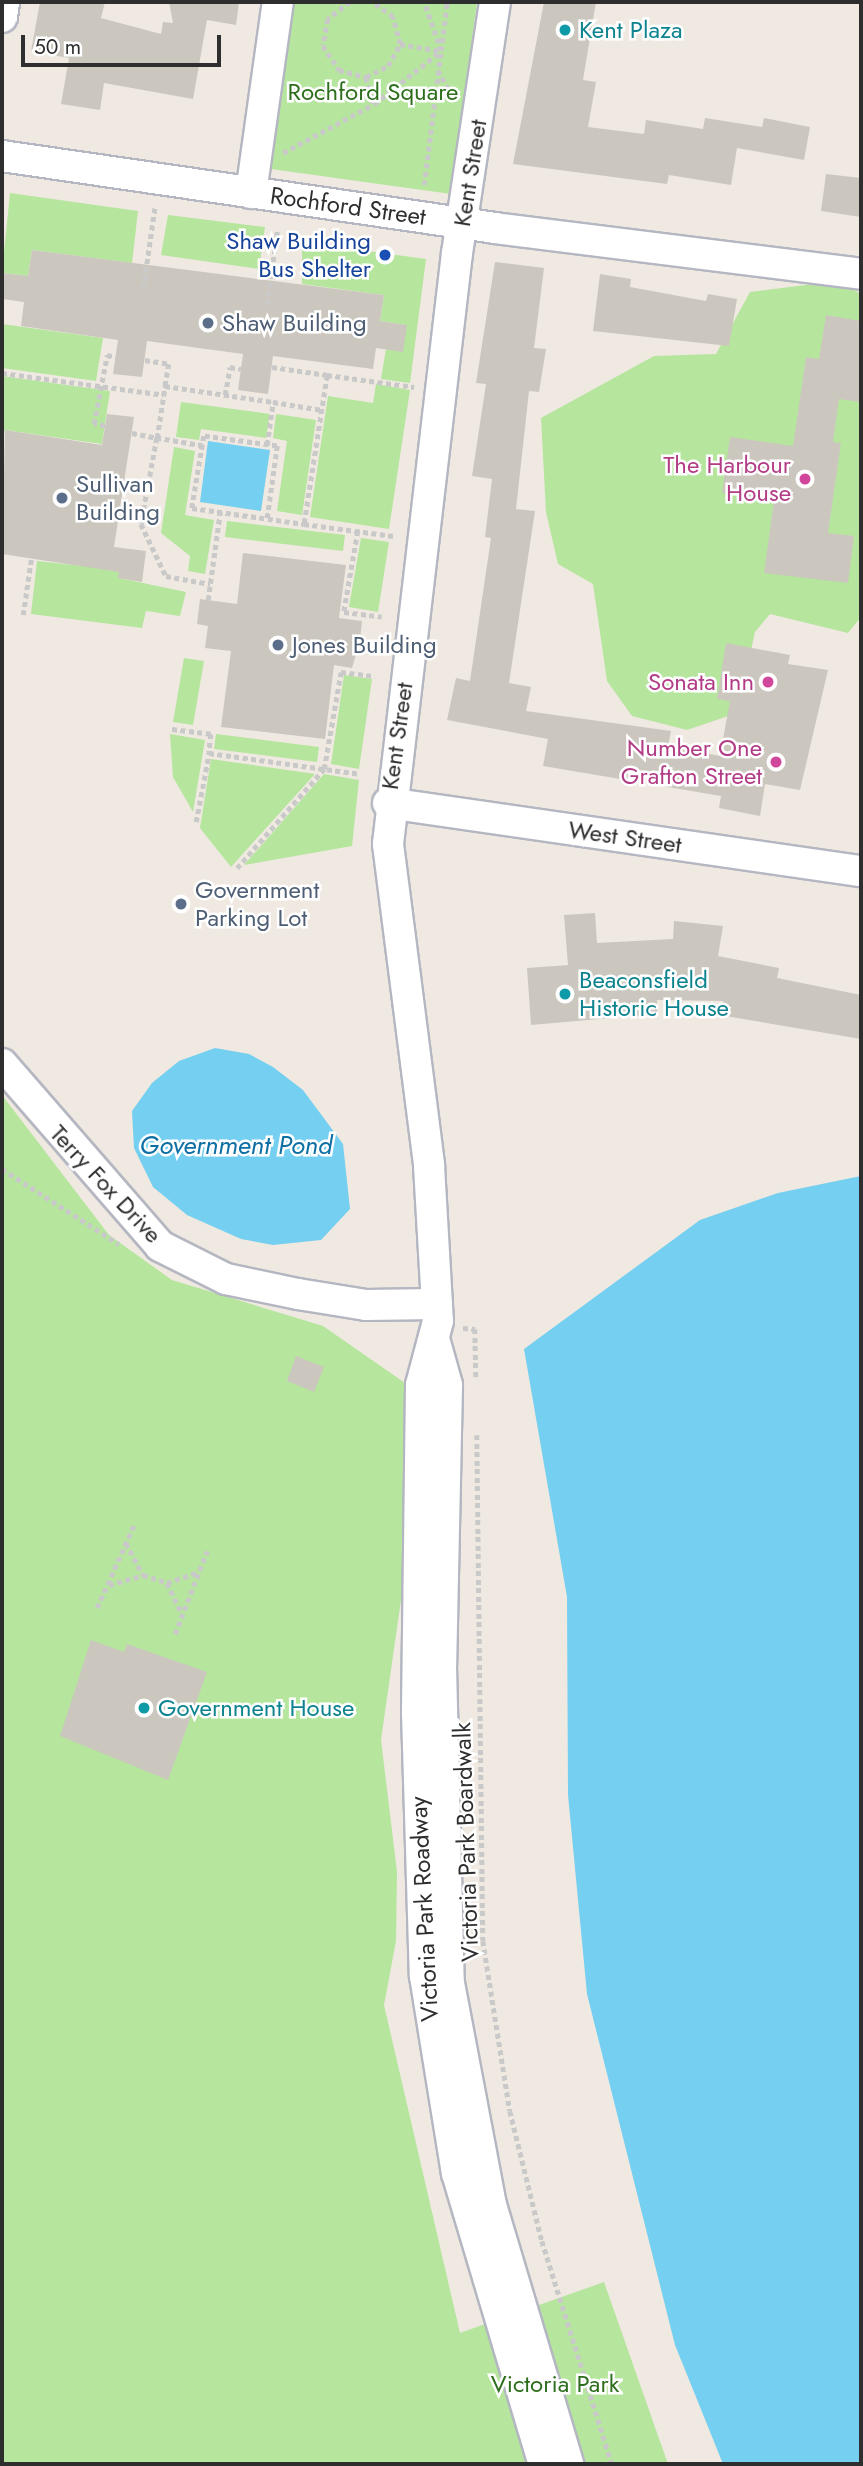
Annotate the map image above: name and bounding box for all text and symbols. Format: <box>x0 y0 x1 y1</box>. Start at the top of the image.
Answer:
place label: Kent Plaza <box>579 16 683 44</box>
scale bar <box>24 21 224 65</box>
marker: Kent Plaza <box>557 22 573 38</box>
text: 50 m <box>34 32 81 62</box>
park label: Rochford Square <box>288 78 458 106</box>
street label: Kent Street <box>447 117 493 229</box>
street label: Rochford Street <box>268 181 428 231</box>
place label: Shaw Building Bus Shelter <box>226 227 371 283</box>
marker: Shaw Building Bus Shelter <box>377 247 393 263</box>
place label: Shaw Building <box>222 309 367 337</box>
marker: Shaw Building <box>200 315 216 331</box>
place label: The Harbour House <box>663 451 791 507</box>
place label: Sullivan Building <box>76 470 160 526</box>
marker: The Harbour House <box>797 471 813 487</box>
marker: Sullivan Building <box>54 490 70 506</box>
place label: Jones Building <box>292 631 437 659</box>
marker: Jones Building <box>270 637 286 653</box>
place label: Sonata Inn <box>648 668 754 696</box>
marker: Sonata Inn <box>760 674 776 690</box>
street label: Kent Street <box>375 681 419 791</box>
place label: Number One Grafton Street <box>621 734 762 790</box>
marker: Number One Grafton Street <box>768 754 784 770</box>
street label: West Street <box>567 815 683 859</box>
place label: Government Parking Lot <box>195 876 319 932</box>
marker: Government Parking Lot <box>173 896 189 912</box>
place label: Beaconsfield Historic House <box>579 966 729 1022</box>
marker: Beaconsfield Historic House <box>557 986 573 1002</box>
street label: Terry Fox Drive <box>44 1119 168 1249</box>
water label: Government Pond <box>140 1130 332 1162</box>
place label: Government House <box>158 1694 354 1722</box>
marker: Government House <box>136 1700 152 1716</box>
street label: Victoria Park Boardwalk <box>447 1722 485 1962</box>
street label: Victoria Park Roadway <box>404 1796 444 2022</box>
park label: Victoria Park <box>491 2370 619 2398</box>

